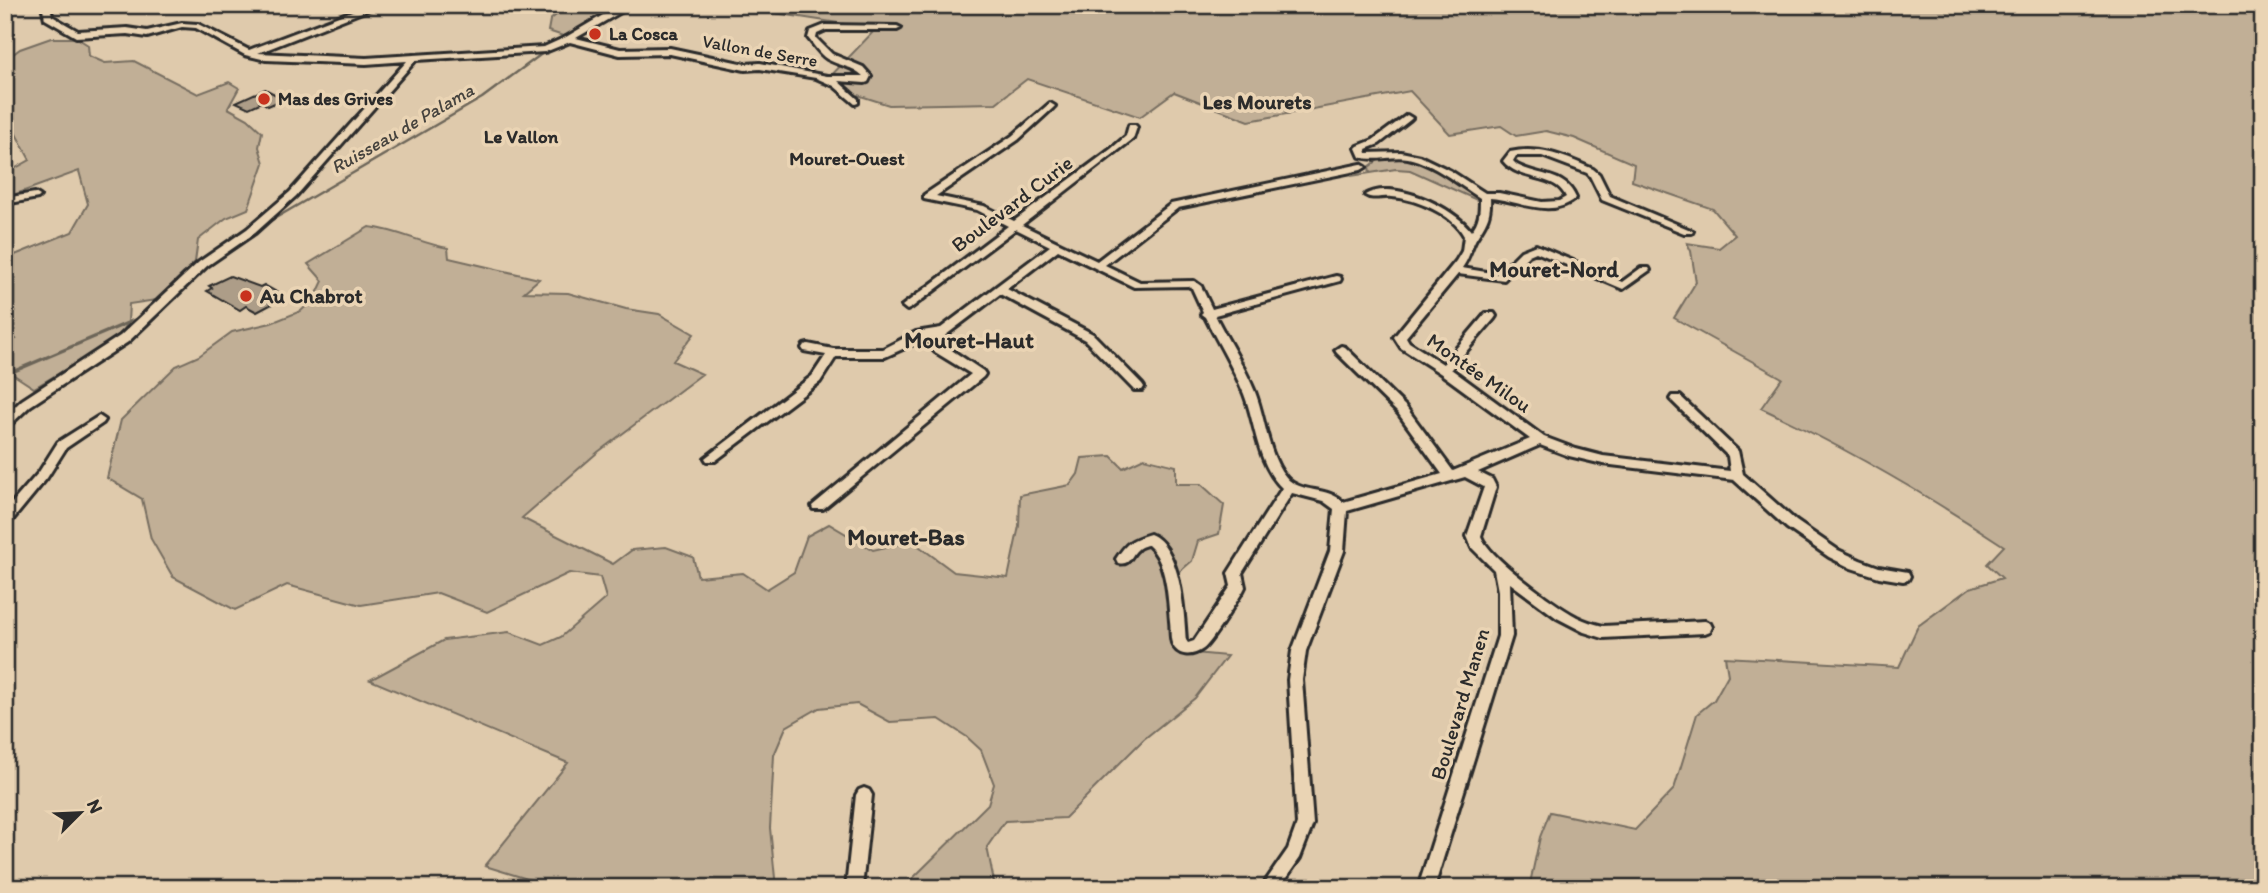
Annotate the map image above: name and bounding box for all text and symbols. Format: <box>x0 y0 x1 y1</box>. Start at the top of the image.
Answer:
place label: La Cosca <box>609 23 678 45</box>
marker: La Cosca <box>587 26 603 42</box>
street label: Vallon de Serre <box>701 30 819 72</box>
water label: Ruisseau de Palama <box>327 78 478 179</box>
place label: Mas des Grives <box>278 88 393 110</box>
district label: Les Mourets <box>1202 89 1312 114</box>
marker: Mas des Grives <box>256 91 272 107</box>
district label: Le Vallon <box>484 125 559 148</box>
district label: Mouret-Ouest <box>789 147 905 170</box>
street label: Boulevard Curie <box>946 150 1077 257</box>
district label: Mouret-Nord <box>1489 255 1619 283</box>
place label: Au Chabrot <box>259 283 363 308</box>
marker: Au Chabrot <box>238 288 254 304</box>
district label: Mouret-Haut <box>904 326 1034 354</box>
street label: Montée Milou <box>1422 327 1536 418</box>
district label: Mouret-Bas <box>847 523 965 551</box>
street label: Boulevard Manen <box>1425 625 1494 783</box>
north arrow <box>46 778 116 848</box>
text: N <box>82 796 108 817</box>

